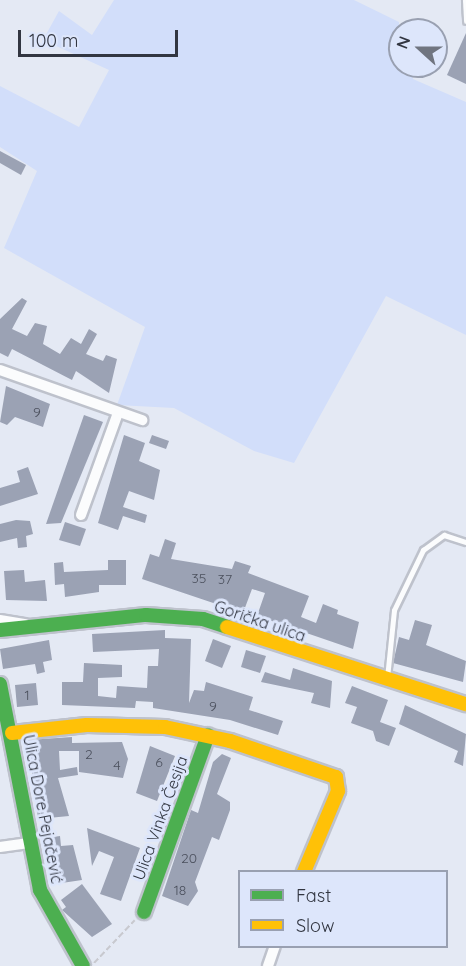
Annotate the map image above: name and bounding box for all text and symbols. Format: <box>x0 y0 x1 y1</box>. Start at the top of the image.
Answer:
scale bar <box>21 18 182 56</box>
north arrow <box>388 18 448 78</box>
text: 100 m <box>29 29 78 52</box>
text: N <box>392 33 415 51</box>
house number: 9 <box>33 404 41 420</box>
house number: 35 <box>192 570 206 586</box>
house number: 37 <box>218 571 232 587</box>
street label: Gorička ulica <box>212 596 308 646</box>
house number: 1 <box>24 687 30 703</box>
house number: 9 <box>209 698 217 714</box>
street label: Ulica Dore Pejačević <box>19 733 67 885</box>
house number: 2 <box>85 746 93 762</box>
street label: Ulica Vinka Česija <box>129 753 191 883</box>
house number: 6 <box>155 754 163 770</box>
house number: 4 <box>113 757 121 773</box>
house number: 20 <box>181 850 197 866</box>
legend <box>238 870 448 948</box>
house number: 18 <box>174 882 186 898</box>
text: Fast <box>296 884 331 907</box>
text: Slow <box>296 914 334 937</box>

